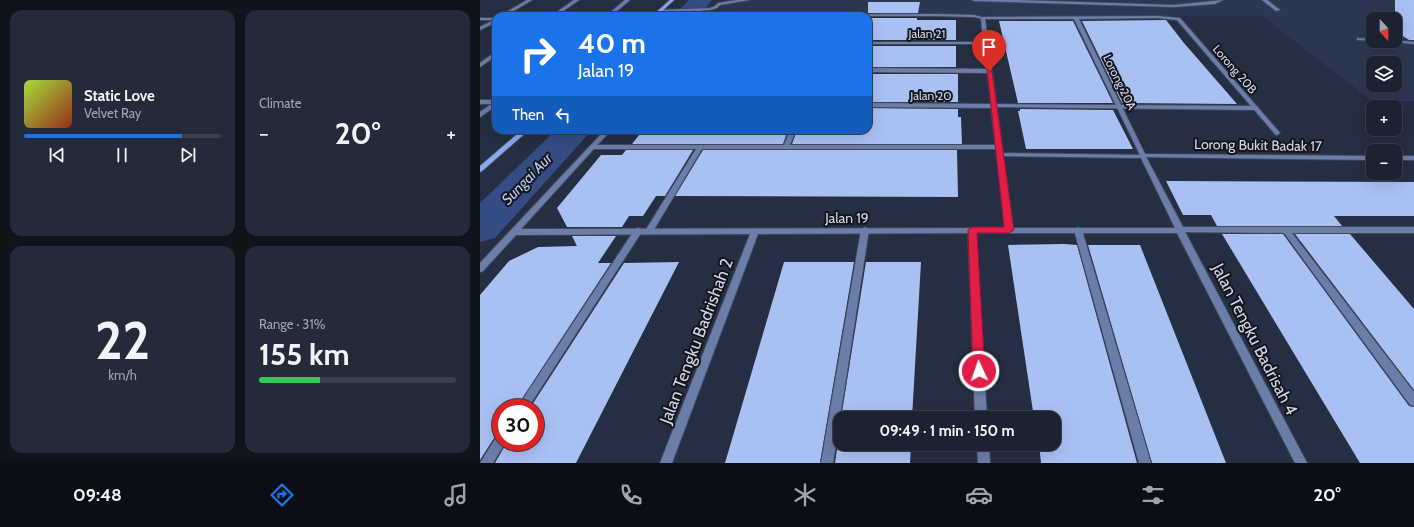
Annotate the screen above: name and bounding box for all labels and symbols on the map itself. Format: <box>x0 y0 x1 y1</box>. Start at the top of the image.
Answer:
north arrow <box>1366 12 1402 48</box>
street label: Jalan 21 <box>908 26 945 41</box>
pin <box>972 30 1006 71</box>
street label: Lorong 20B <box>1210 41 1260 97</box>
street label: Lorong 20A <box>1100 52 1140 113</box>
street label: Jalan 20 <box>909 88 952 103</box>
street label: Lorong Bukit Badak 17 <box>1194 135 1322 155</box>
water label: Sungai Aur <box>498 148 557 209</box>
street label: Jalan 19 <box>824 209 869 227</box>
street label: Jalan Tengku Badrishah 2 <box>655 255 737 428</box>
street label: Jalan Tengku Badrisah 4 <box>1208 259 1302 418</box>
position arrow <box>958 350 1000 392</box>
speed limit sign: 30 <box>492 399 544 451</box>

